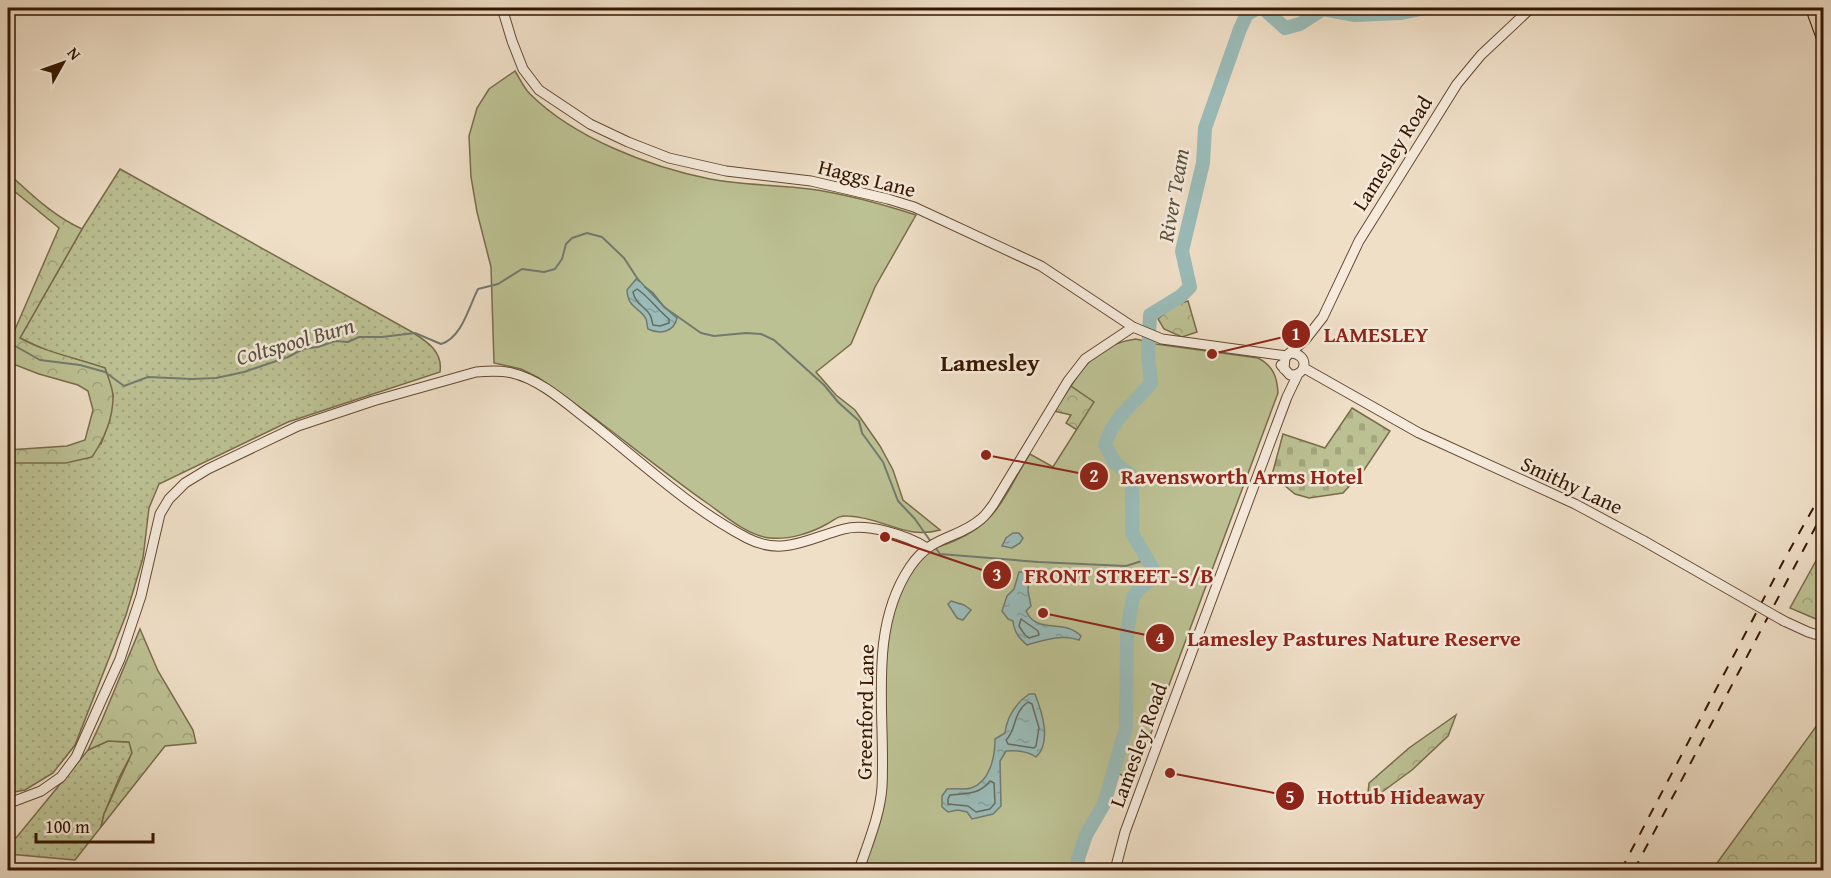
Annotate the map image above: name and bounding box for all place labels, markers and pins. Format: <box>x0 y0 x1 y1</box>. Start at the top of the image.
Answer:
callout: LAMESLEY <box>1281 314 1440 354</box>
callout: Ravensworth Arms Hotel <box>1079 456 1375 496</box>
callout: FRONT STREET-S/B <box>982 555 1226 595</box>
callout: Lamesley Pastures Nature Reserve <box>1145 618 1533 658</box>
callout: Hottub Hideaway <box>1275 776 1497 816</box>

